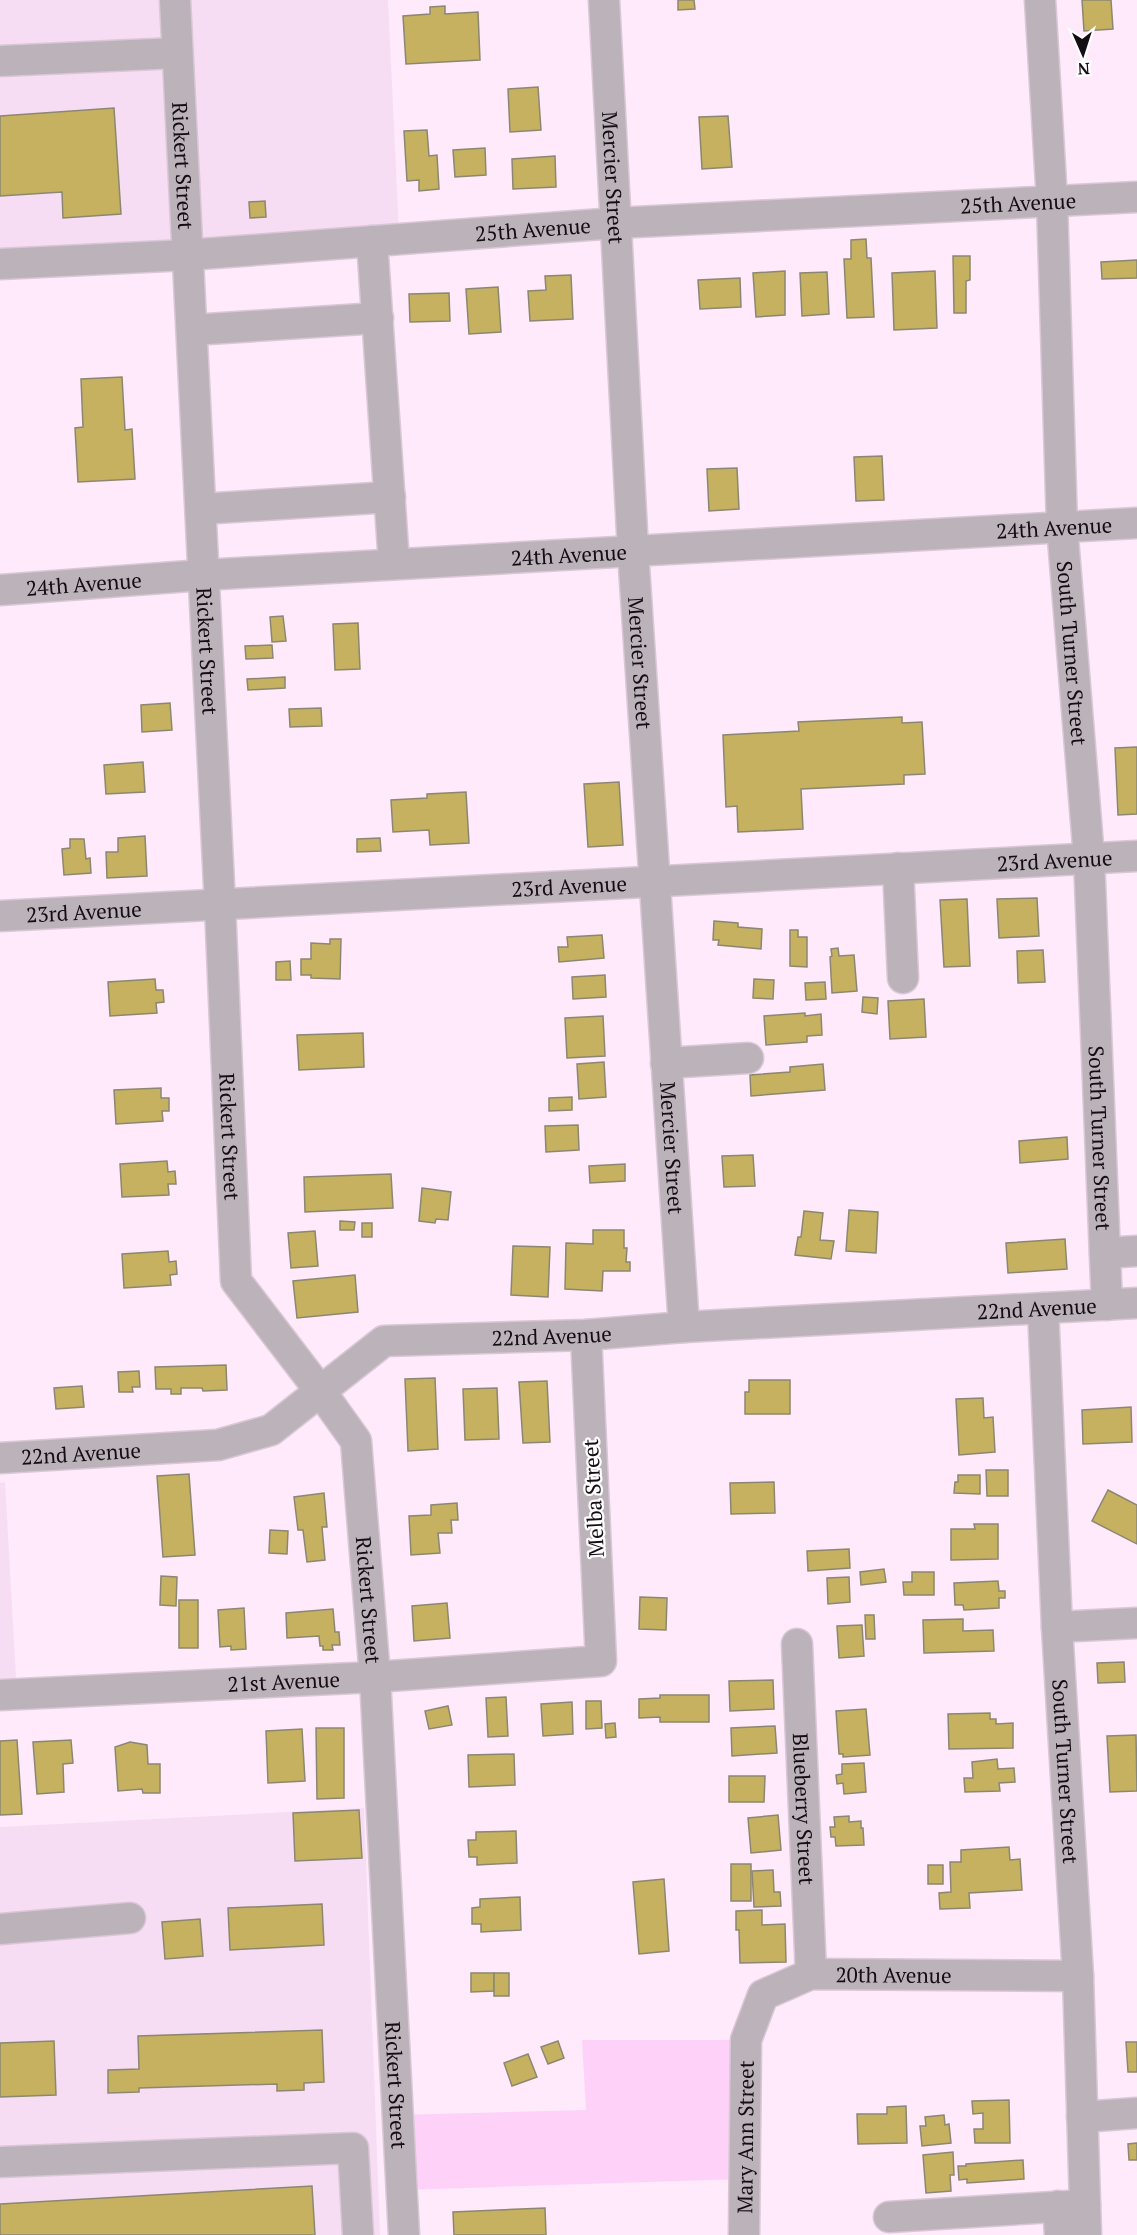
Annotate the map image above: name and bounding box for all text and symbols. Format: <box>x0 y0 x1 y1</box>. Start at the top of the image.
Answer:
north arrow <box>1053 24 1113 84</box>
text: N <box>1077 58 1090 80</box>
street label: Rickert Street <box>166 101 200 230</box>
street label: Mercier Street <box>596 111 631 245</box>
street label: 25th Avenue <box>959 186 1077 220</box>
street label: 25th Avenue <box>474 211 592 247</box>
street label: 24th Avenue <box>995 510 1113 545</box>
street label: 24th Avenue <box>510 537 628 572</box>
street label: South Turner Street <box>1051 560 1094 747</box>
street label: 24th Avenue <box>25 566 143 602</box>
street label: Rickert Street <box>190 587 225 716</box>
street label: Mercier Street <box>622 596 659 730</box>
street label: 23rd Avenue <box>996 843 1113 877</box>
street label: 23rd Avenue <box>511 869 628 903</box>
street label: 23rd Avenue <box>25 895 142 929</box>
street label: South Turner Street <box>1083 1045 1118 1231</box>
street label: Rickert Street <box>213 1072 247 1201</box>
street label: Mercier Street <box>654 1081 691 1215</box>
street label: 22nd Avenue <box>976 1291 1097 1325</box>
street label: 22nd Avenue <box>491 1319 613 1352</box>
street label: 22nd Avenue <box>20 1436 142 1471</box>
street label: Melba Street <box>576 1438 610 1558</box>
street label: Rickert Street <box>350 1535 388 1665</box>
street label: 21st Avenue <box>227 1665 341 1698</box>
street label: South Turner Street <box>1046 1678 1085 1865</box>
street label: Blueberry Street <box>787 1732 821 1886</box>
street label: 20th Avenue <box>835 1960 952 1989</box>
street label: Rickert Street <box>379 2021 414 2150</box>
street label: Mary Ann Street <box>730 2060 760 2214</box>

